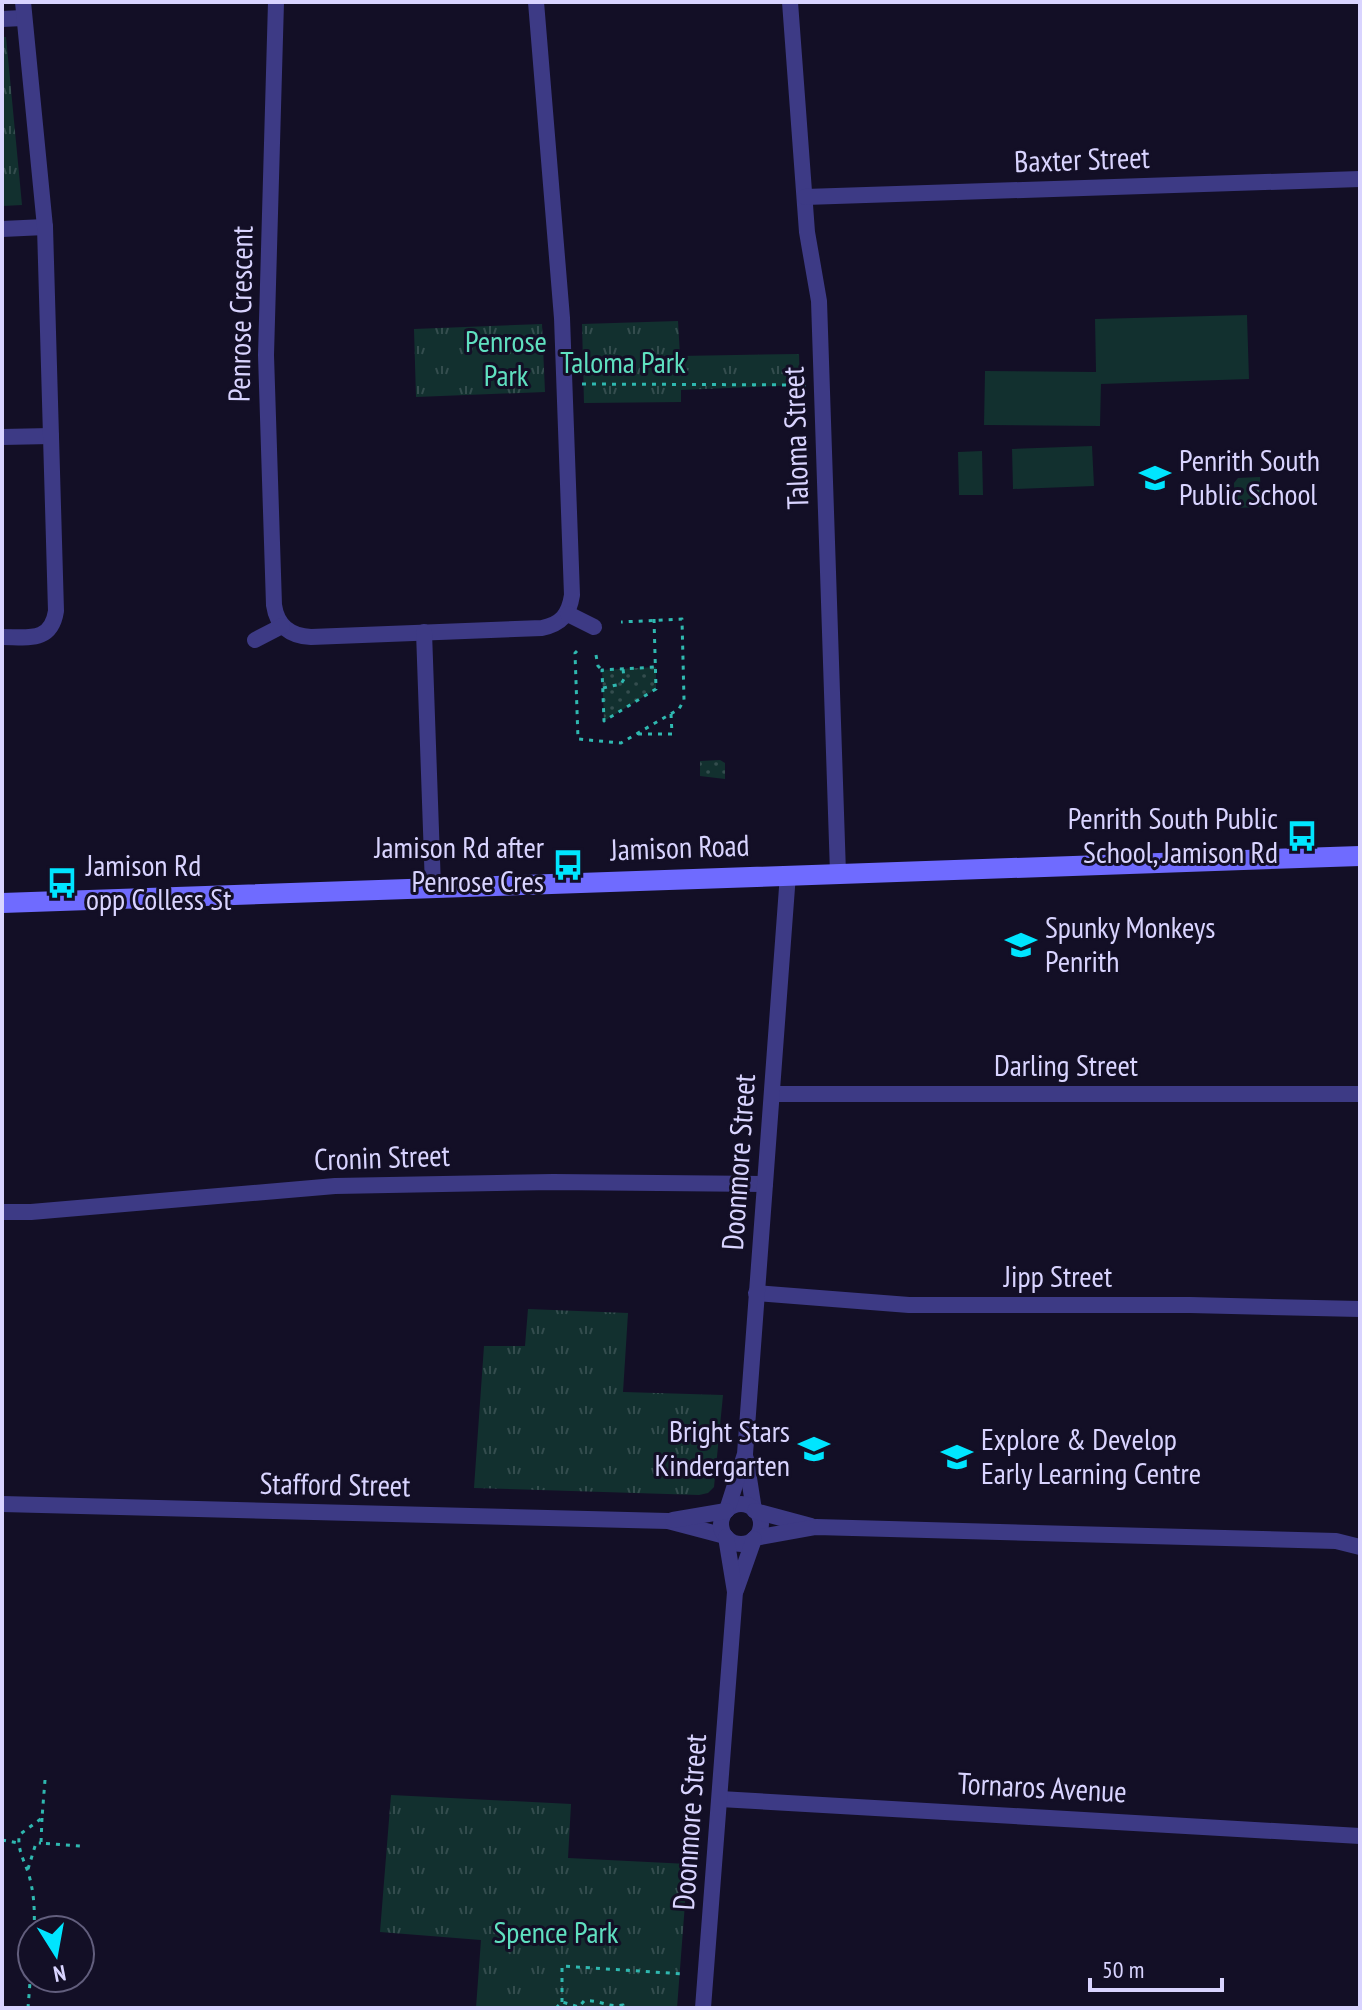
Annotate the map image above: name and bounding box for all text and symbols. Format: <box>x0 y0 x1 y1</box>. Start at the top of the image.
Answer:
street label: Baxter Street <box>1014 137 1151 180</box>
street label: Penrose Crescent <box>218 225 261 402</box>
park label: Penrose Park <box>465 321 547 394</box>
park label: Taloma Park <box>560 342 686 381</box>
street label: Taloma Street <box>772 365 816 510</box>
place label: Penrith South Public School <box>1179 440 1320 513</box>
school or university icon: Penrith South Public School <box>1138 461 1172 495</box>
place label: Penrith South Public School, Jamison Rd <box>1068 798 1278 871</box>
bus stop icon: Penrith South Public School, Jamison Rd <box>1285 819 1319 853</box>
street label: Jamison Road <box>609 825 750 868</box>
place label: Jamison Rd after Penrose Cres <box>373 827 545 900</box>
place label: Jamison Rd opp Colless St <box>85 845 232 918</box>
bus stop icon: Jamison Rd after Penrose Cres <box>551 848 585 882</box>
bus stop icon: Jamison Rd opp Colless St <box>45 866 79 900</box>
place label: Spunky Monkeys Penrith <box>1045 907 1215 980</box>
school or university icon: Spunky Monkeys Penrith <box>1004 928 1038 962</box>
street label: Darling Street <box>994 1045 1139 1084</box>
street label: Doonmore Street <box>712 1072 763 1251</box>
street label: Cronin Street <box>313 1135 451 1178</box>
street label: Jipp Street <box>1003 1256 1113 1295</box>
place label: Bright Stars Kindergarten <box>654 1411 790 1484</box>
place label: Explore & Develop Early Learning Centre <box>981 1419 1201 1492</box>
school or university icon: Bright Stars Kindergarten <box>797 1432 831 1466</box>
school or university icon: Explore & Develop Early Learning Centre <box>940 1440 974 1474</box>
street label: Stafford Street <box>259 1463 412 1504</box>
street label: Doonmore Street <box>663 1732 714 1911</box>
street label: Tornaros Avenue <box>956 1763 1128 1810</box>
park label: Spence Park <box>494 1912 619 1951</box>
north arrow <box>16 1914 96 1994</box>
scale bar <box>1090 1942 1222 1992</box>
text: 50 m <box>1102 1954 1144 1985</box>
text: N <box>51 1959 68 1989</box>

